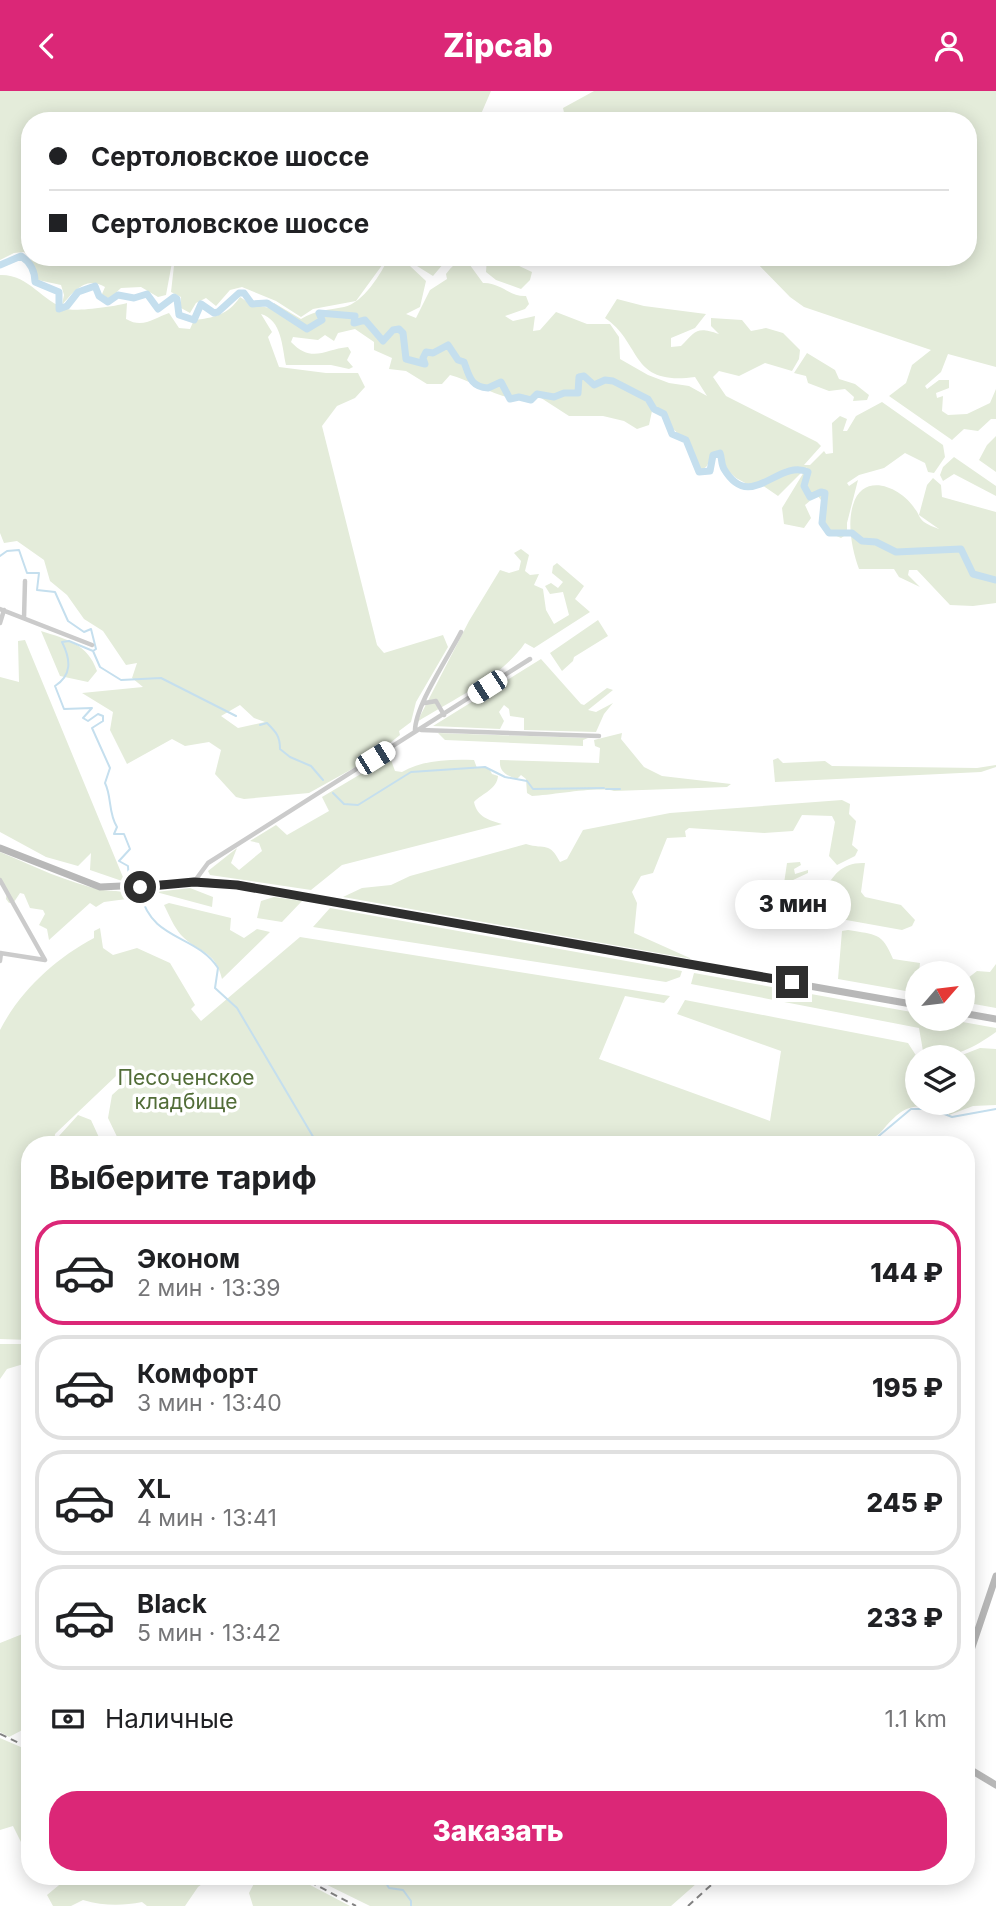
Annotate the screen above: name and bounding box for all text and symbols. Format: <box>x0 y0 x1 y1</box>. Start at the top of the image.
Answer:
text: Zipcab <box>443 26 553 65</box>
icon: back <box>28 27 66 65</box>
icon: person <box>930 27 968 65</box>
text: Сертоловское шоссе <box>91 141 369 172</box>
text: Сертоловское шоссе <box>91 208 369 239</box>
car <box>464 667 511 707</box>
car <box>352 738 399 778</box>
route start <box>124 871 156 903</box>
callout: 3 мин <box>734 881 850 929</box>
text: 3 мин <box>759 890 827 918</box>
north arrow <box>905 961 975 1031</box>
map controls <box>905 961 975 1115</box>
route end <box>776 966 808 998</box>
button: layers <box>905 1045 975 1115</box>
park label: Песоченское кладбище <box>117 1065 255 1114</box>
text: Выберите тариф <box>49 1158 317 1197</box>
icon: car <box>53 1241 116 1304</box>
text: Эконом <box>137 1243 240 1274</box>
text: 144 ₽ <box>870 1257 943 1288</box>
text: 2 мин · 13:39 <box>137 1274 281 1302</box>
icon: car <box>53 1356 116 1419</box>
text: Комфорт <box>137 1358 258 1389</box>
text: 195 ₽ <box>872 1372 943 1403</box>
text: 3 мин · 13:40 <box>137 1389 282 1417</box>
icon: car <box>53 1471 116 1534</box>
text: XL <box>137 1473 171 1504</box>
text: 245 ₽ <box>867 1487 943 1518</box>
text: 4 мин · 13:41 <box>137 1504 277 1532</box>
icon: car <box>53 1586 116 1649</box>
text: Black <box>137 1588 207 1619</box>
text: 233 ₽ <box>867 1602 943 1633</box>
text: 5 мин · 13:42 <box>137 1619 281 1647</box>
icon: cash <box>49 1700 87 1738</box>
text: Наличные <box>105 1703 234 1734</box>
text: 1.1 km <box>884 1705 947 1733</box>
button: Заказать <box>49 1791 947 1871</box>

